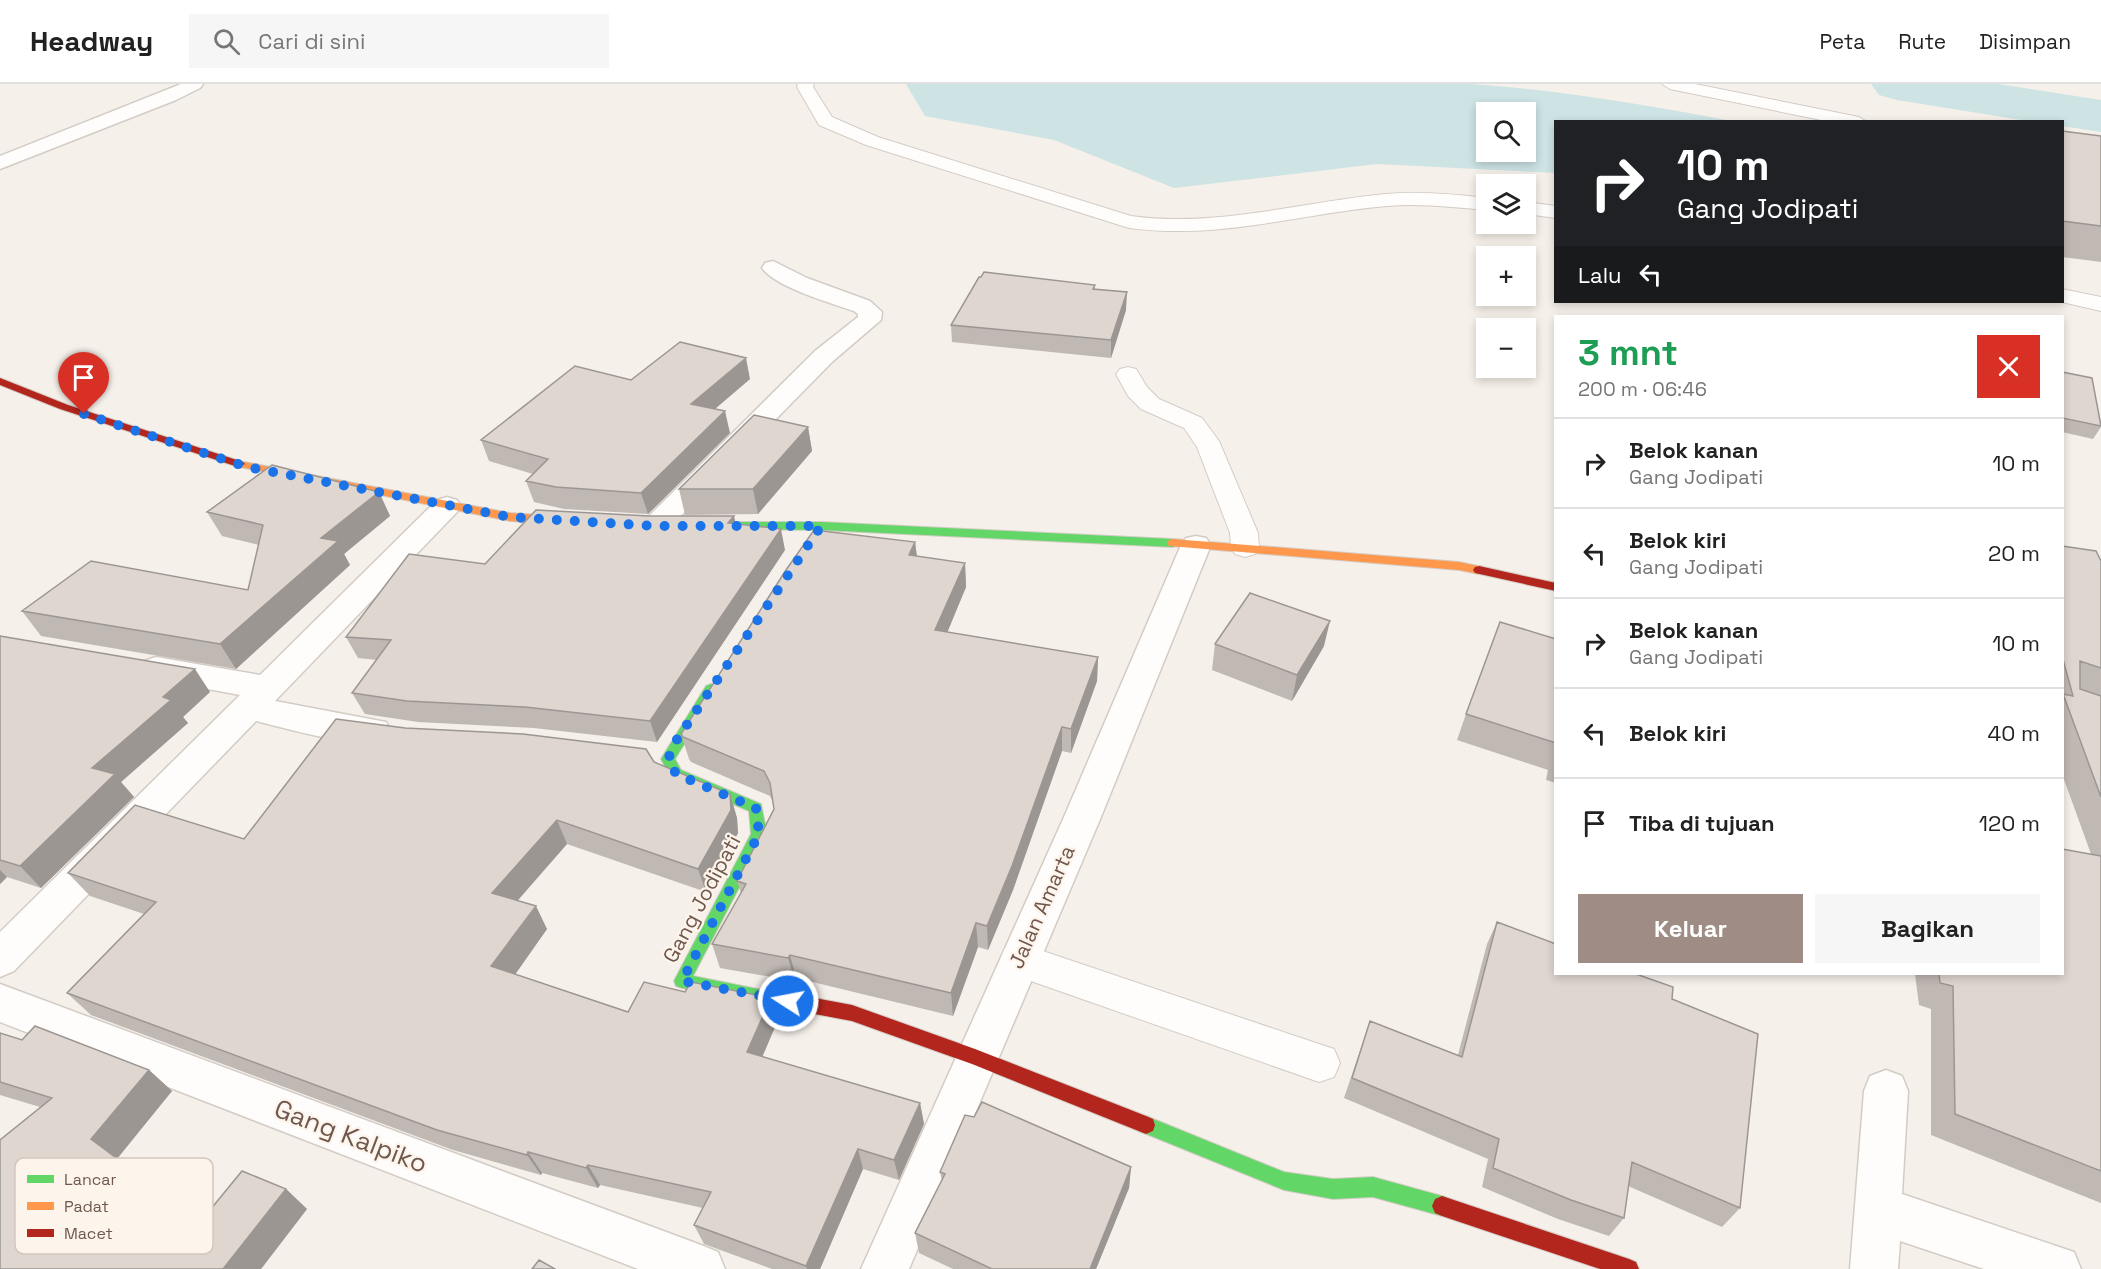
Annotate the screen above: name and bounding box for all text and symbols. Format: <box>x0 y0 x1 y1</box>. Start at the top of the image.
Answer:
search box <box>189 14 609 68</box>
text: Headway <box>30 23 153 59</box>
icon: search <box>210 25 243 58</box>
text: Cari di sini <box>258 27 365 55</box>
text: Peta <box>1819 28 1865 55</box>
text: Rute <box>1898 28 1946 55</box>
text: Disimpan <box>1979 28 2071 55</box>
map controls <box>1476 102 1536 378</box>
button: search <box>1476 102 1536 162</box>
text: 10 m <box>1677 139 1770 192</box>
icon: right <box>1578 144 1656 222</box>
button: layers <box>1476 174 1536 234</box>
text: Gang Jodipati <box>1677 191 1858 226</box>
button: + <box>1476 246 1536 306</box>
icon: left <box>1634 258 1667 291</box>
text: Lalu <box>1578 261 1622 289</box>
button: − <box>1476 318 1536 378</box>
text: 3 mnt <box>1578 330 1678 376</box>
button: close <box>1977 335 2040 398</box>
pin <box>58 352 109 414</box>
icon: arrive <box>67 361 100 394</box>
text: 200 m · 06:46 <box>1578 376 1707 402</box>
text: Belok kanan <box>1629 436 1758 464</box>
icon: right <box>1578 447 1611 480</box>
text: 10 m <box>1992 449 2040 477</box>
text: Gang Jodipati <box>1629 464 1763 490</box>
text: Belok kiri <box>1629 526 1726 554</box>
icon: left <box>1578 537 1611 570</box>
text: 20 m <box>1988 539 2040 567</box>
text: Gang Jodipati <box>1629 554 1763 580</box>
text: Belok kanan <box>1629 616 1758 644</box>
icon: right <box>1578 627 1611 660</box>
text: 10 m <box>1992 629 2040 657</box>
text: Gang Jodipati <box>1629 644 1763 670</box>
icon: left <box>1578 717 1611 750</box>
text: Belok kiri <box>1629 719 1726 747</box>
text: 40 m <box>1988 719 2040 747</box>
icon: arrive <box>1578 807 1611 840</box>
text: Tiba di tujuan <box>1629 809 1775 837</box>
text: 120 m <box>1979 809 2040 837</box>
street label: Gang Jodipati <box>657 830 747 967</box>
street label: Jalan Amarta <box>1002 841 1081 973</box>
button: Keluar <box>1578 894 1803 963</box>
button: Bagikan <box>1815 894 2040 963</box>
position arrow <box>756 969 820 1033</box>
street label: Gang Kalpiko <box>270 1091 432 1181</box>
legend <box>15 1158 213 1254</box>
text: Lancar <box>64 1169 117 1190</box>
text: Padat <box>64 1196 109 1217</box>
text: Macet <box>64 1223 113 1244</box>

